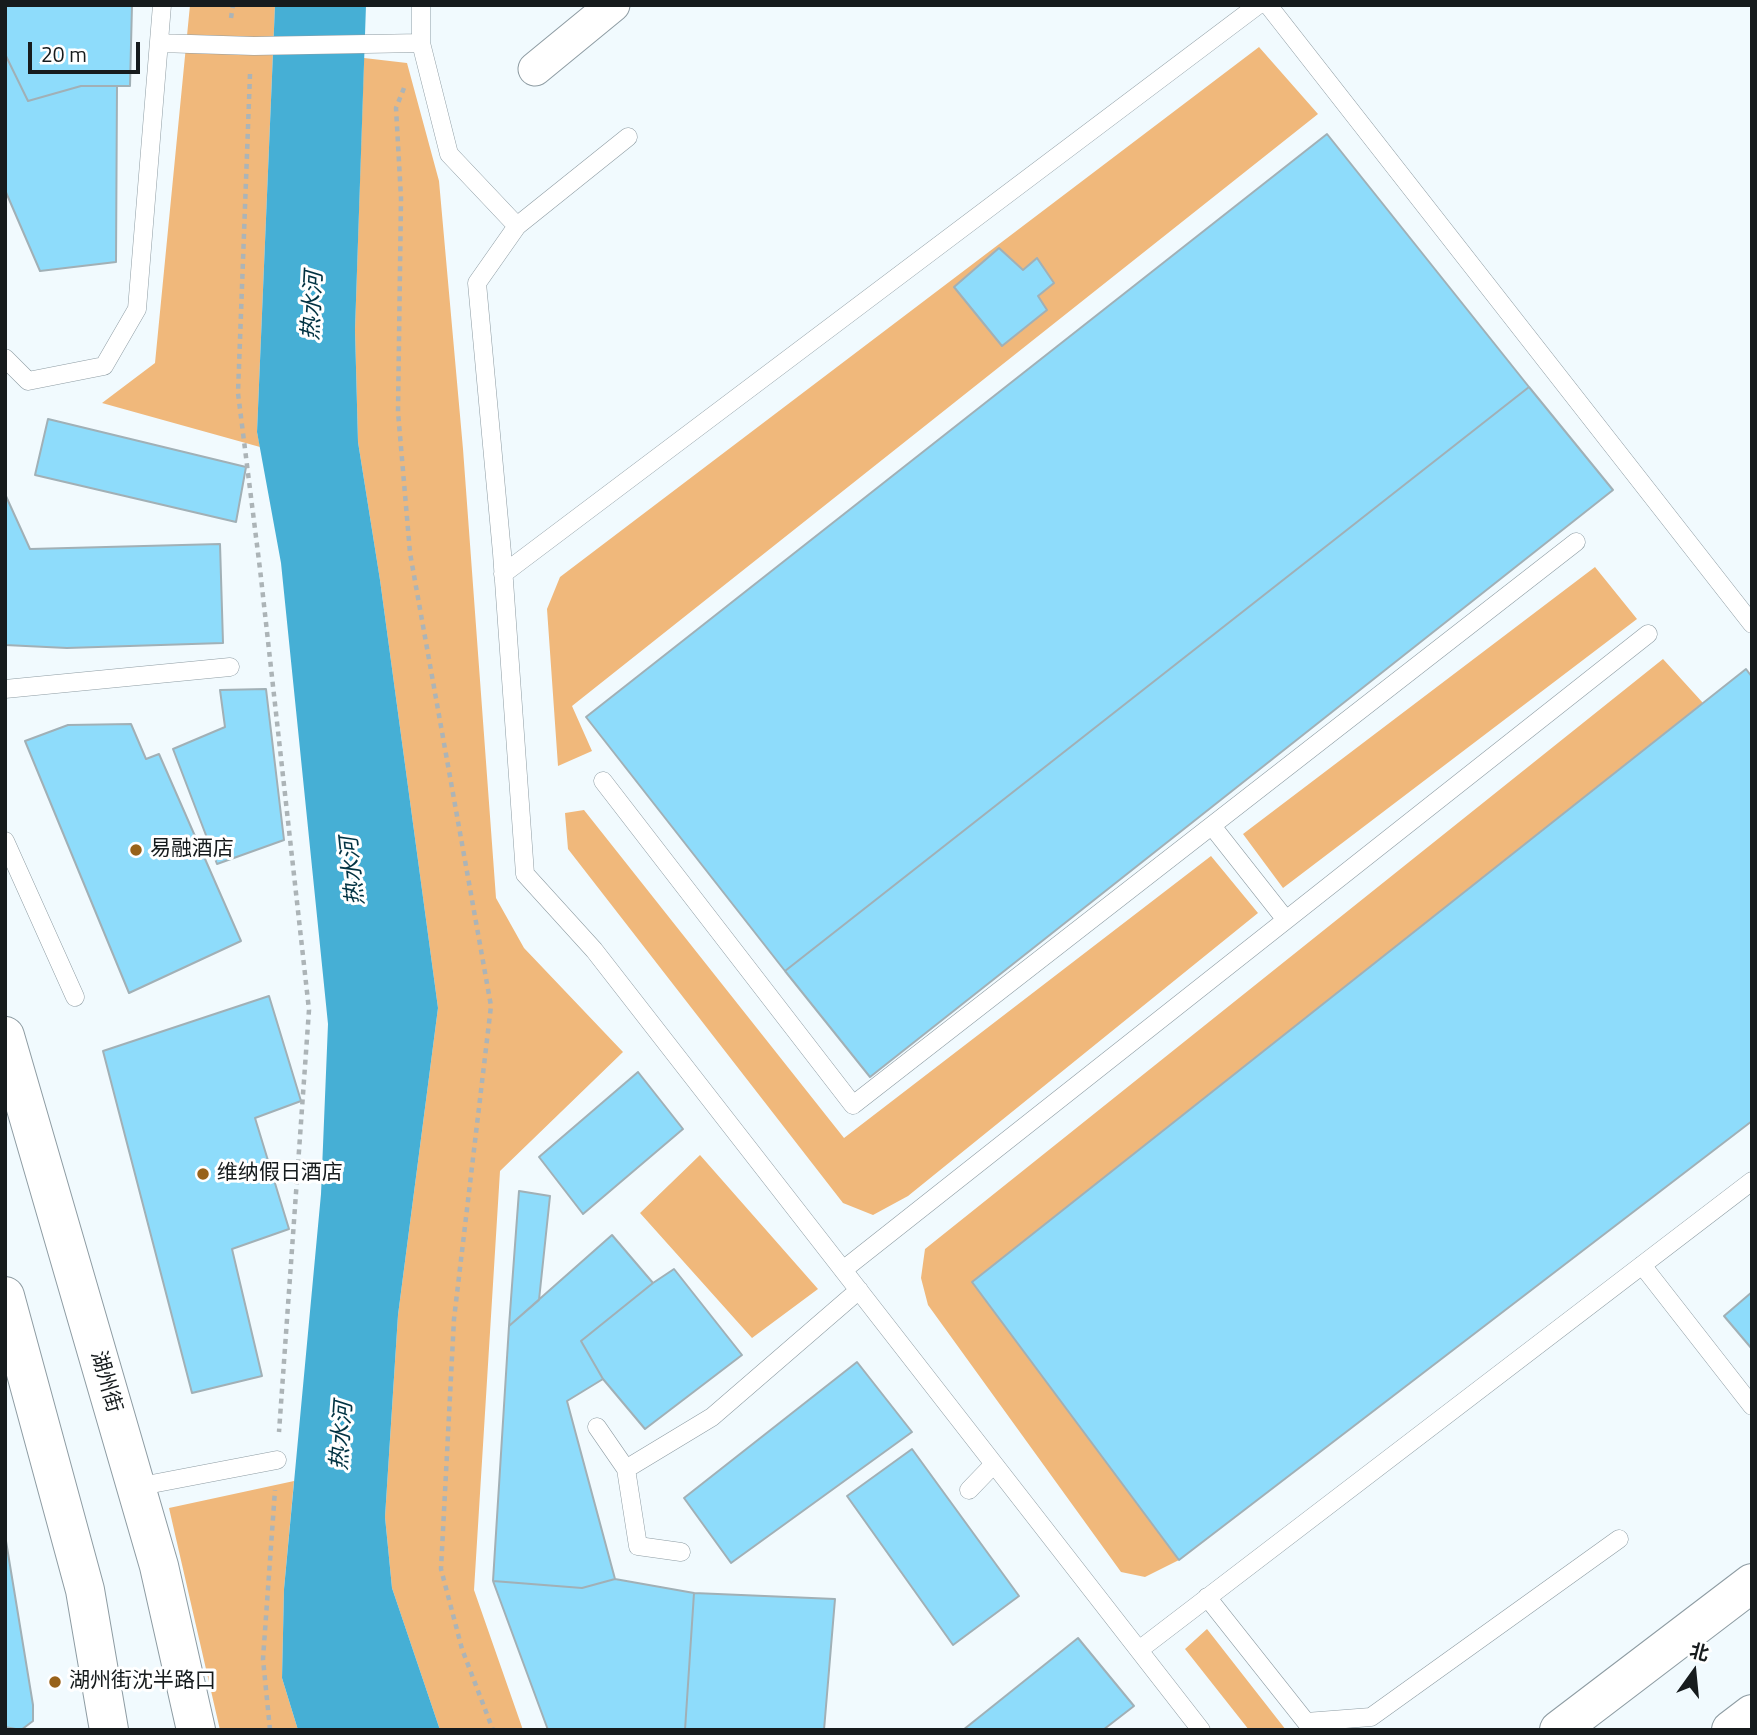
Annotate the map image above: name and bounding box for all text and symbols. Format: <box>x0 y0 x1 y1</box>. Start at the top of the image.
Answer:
scale bar <box>32 28 144 72</box>
text: 20 m <box>41 38 87 70</box>
water label: 热水河 <box>298 271 330 341</box>
water label: 热水河 <box>337 835 371 907</box>
place label: 易融酒店 <box>150 837 234 863</box>
marker: 易融酒店 <box>128 842 144 858</box>
place label: 维纳假日酒店 <box>217 1161 343 1187</box>
marker: 维纳假日酒店 <box>195 1166 211 1182</box>
street label: 湖州街 <box>84 1348 126 1416</box>
water label: 热水河 <box>327 1401 359 1471</box>
text: 北 <box>1687 1635 1712 1668</box>
north arrow <box>1659 1637 1729 1707</box>
place label: 湖州街沈半路口 <box>69 1669 216 1695</box>
marker: 湖州街沈半路口 <box>47 1674 63 1690</box>

